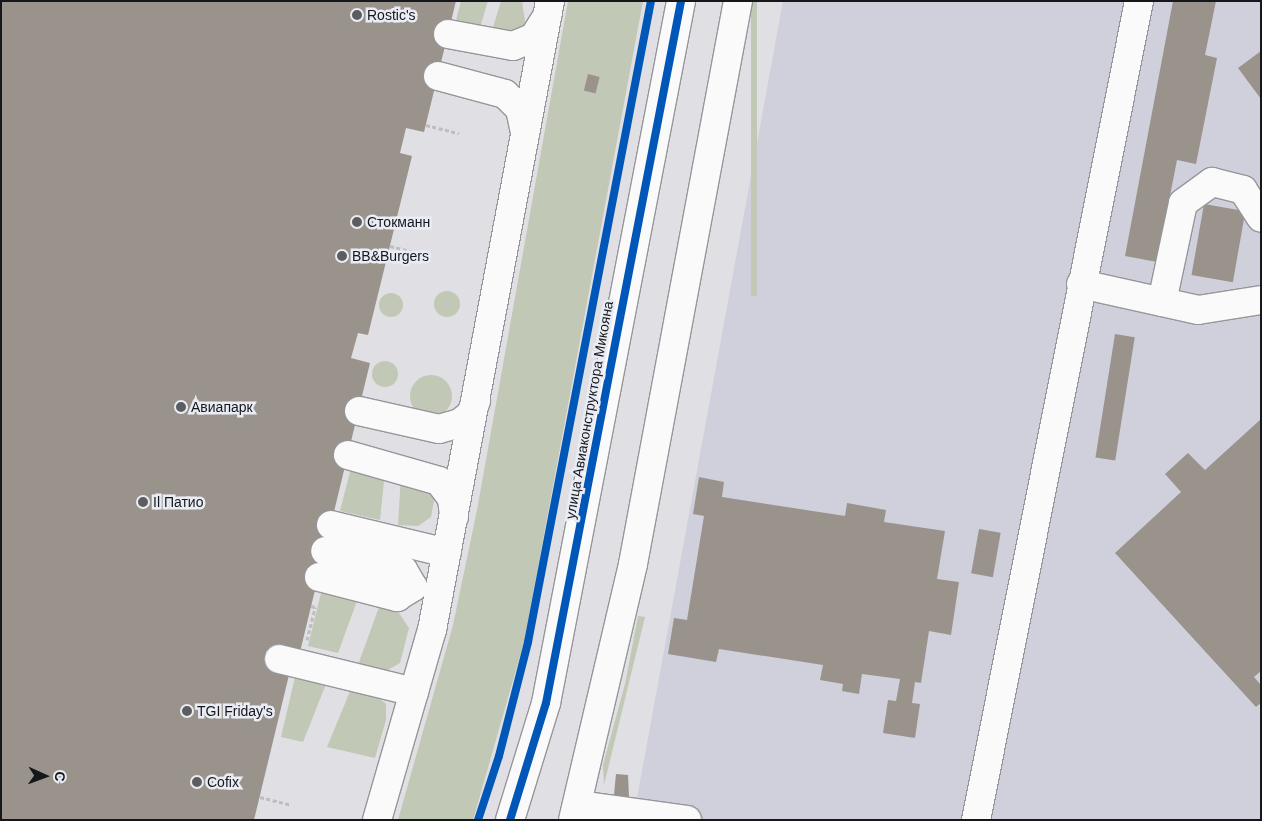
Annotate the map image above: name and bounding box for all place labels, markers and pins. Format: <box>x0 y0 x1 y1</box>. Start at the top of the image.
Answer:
place label: Rostic's <box>367 7 416 23</box>
marker: Rostic's <box>351 9 363 21</box>
place label: Стокманн <box>367 214 430 230</box>
marker: Стокманн <box>351 216 363 228</box>
place label: BB&Burgers <box>352 248 429 264</box>
marker: BB&Burgers <box>336 250 348 262</box>
place label: Авиапарк <box>191 399 253 415</box>
marker: Авиапарк <box>175 401 187 413</box>
place label: Il Патио <box>153 494 203 510</box>
marker: Il Патио <box>137 496 149 508</box>
place label: TGI Friday's <box>197 703 273 719</box>
marker: TGI Friday's <box>181 705 193 717</box>
place label: Cofix <box>207 774 239 790</box>
marker: Cofix <box>191 776 203 788</box>

